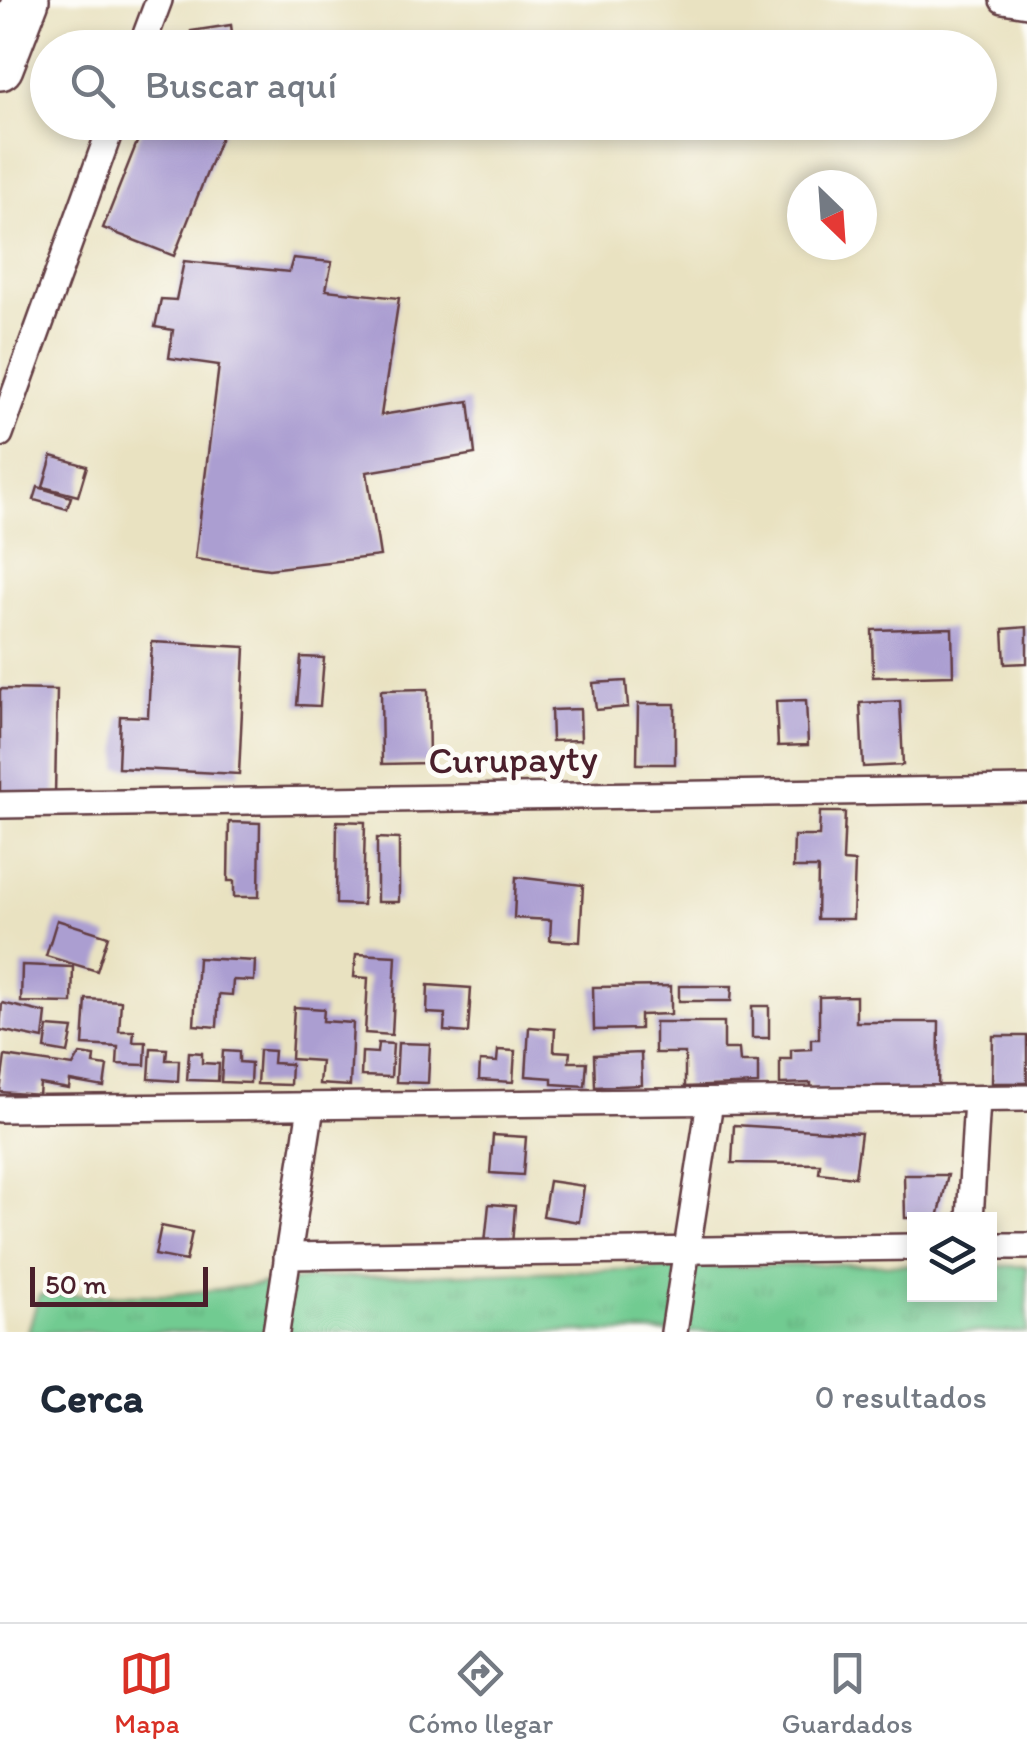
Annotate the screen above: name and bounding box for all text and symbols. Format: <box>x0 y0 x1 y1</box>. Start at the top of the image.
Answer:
search box <box>30 30 997 140</box>
icon: search <box>65 58 120 113</box>
text: Buscar aquí <box>145 62 337 108</box>
north arrow <box>787 170 877 260</box>
street label: Curupayty <box>428 735 598 783</box>
map controls <box>907 1212 997 1302</box>
button: layers <box>907 1212 997 1302</box>
scale bar <box>30 1262 208 1306</box>
text: 50 m <box>45 1267 107 1301</box>
text: Cerca <box>40 1372 144 1423</box>
text: 0 resultados <box>815 1378 987 1416</box>
tab: Mapa <box>114 1646 179 1740</box>
tab: Cómo llegar <box>408 1646 553 1740</box>
tab: Guardados <box>781 1646 913 1740</box>

